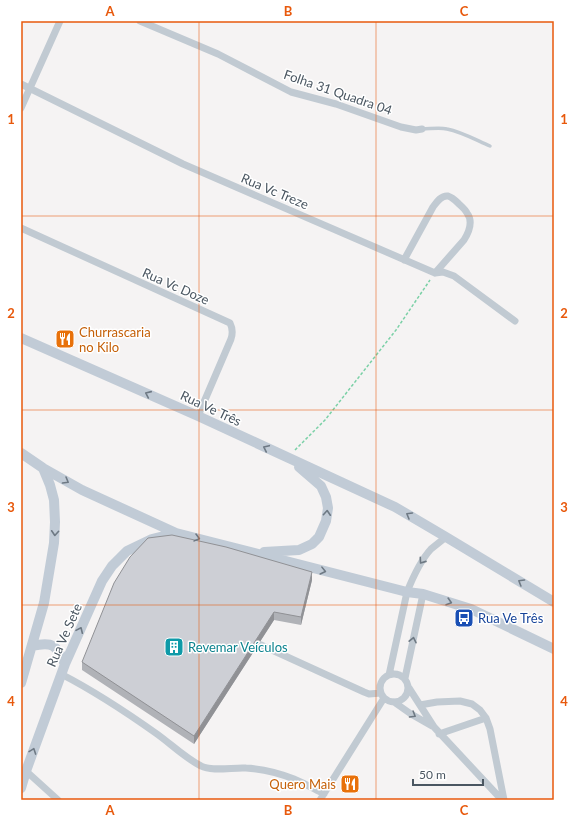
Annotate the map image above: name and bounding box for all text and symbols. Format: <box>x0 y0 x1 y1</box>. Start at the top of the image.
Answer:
text: A <box>104 3 115 19</box>
text: B <box>284 3 293 19</box>
text: C <box>460 3 469 19</box>
street label: Folha 31 Quadra 04 <box>282 66 395 118</box>
text: 1 <box>7 111 15 127</box>
text: 1 <box>560 111 568 127</box>
street label: Rua Vc Treze <box>239 170 311 212</box>
street label: Rua Vc Doze <box>140 264 212 308</box>
text: 2 <box>7 305 15 321</box>
text: 2 <box>560 305 568 321</box>
place label: Churrascaria no Kilo <box>79 324 151 355</box>
restaurant icon: Churrascaria no Kilo <box>54 328 76 350</box>
street label: Rua Ve Três <box>178 387 244 429</box>
one-way arrow <box>145 391 152 399</box>
one-way arrow <box>263 445 271 453</box>
one-way arrow <box>62 476 69 484</box>
text: 3 <box>7 499 15 515</box>
text: 3 <box>560 499 568 515</box>
one-way arrow <box>322 510 331 516</box>
one-way arrow <box>406 513 413 520</box>
one-way arrow <box>50 530 59 536</box>
one-way arrow <box>194 533 201 542</box>
one-way arrow <box>419 557 427 564</box>
one-way arrow <box>320 566 327 574</box>
one-way arrow <box>518 579 525 586</box>
one-way arrow <box>446 597 453 606</box>
street label: Rua Ve Sete <box>43 601 85 669</box>
bus stop icon: Rua Ve Três <box>453 607 475 629</box>
place label: Rua Ve Três <box>478 610 544 626</box>
one-way arrow <box>75 626 83 634</box>
building icon: Revemar Veículos <box>163 636 185 658</box>
one-way arrow <box>408 637 416 643</box>
place label: Revemar Veículos <box>188 639 288 655</box>
text: 4 <box>7 693 15 709</box>
text: 4 <box>560 693 568 709</box>
one-way arrow <box>409 711 416 718</box>
one-way arrow <box>28 748 37 755</box>
scale bar <box>413 761 483 787</box>
text: 50 m <box>419 767 446 782</box>
restaurant icon: Quero Mais <box>339 773 361 795</box>
place label: Quero Mais <box>269 776 336 792</box>
text: A <box>104 802 115 818</box>
text: B <box>284 802 293 818</box>
text: C <box>460 802 469 818</box>

